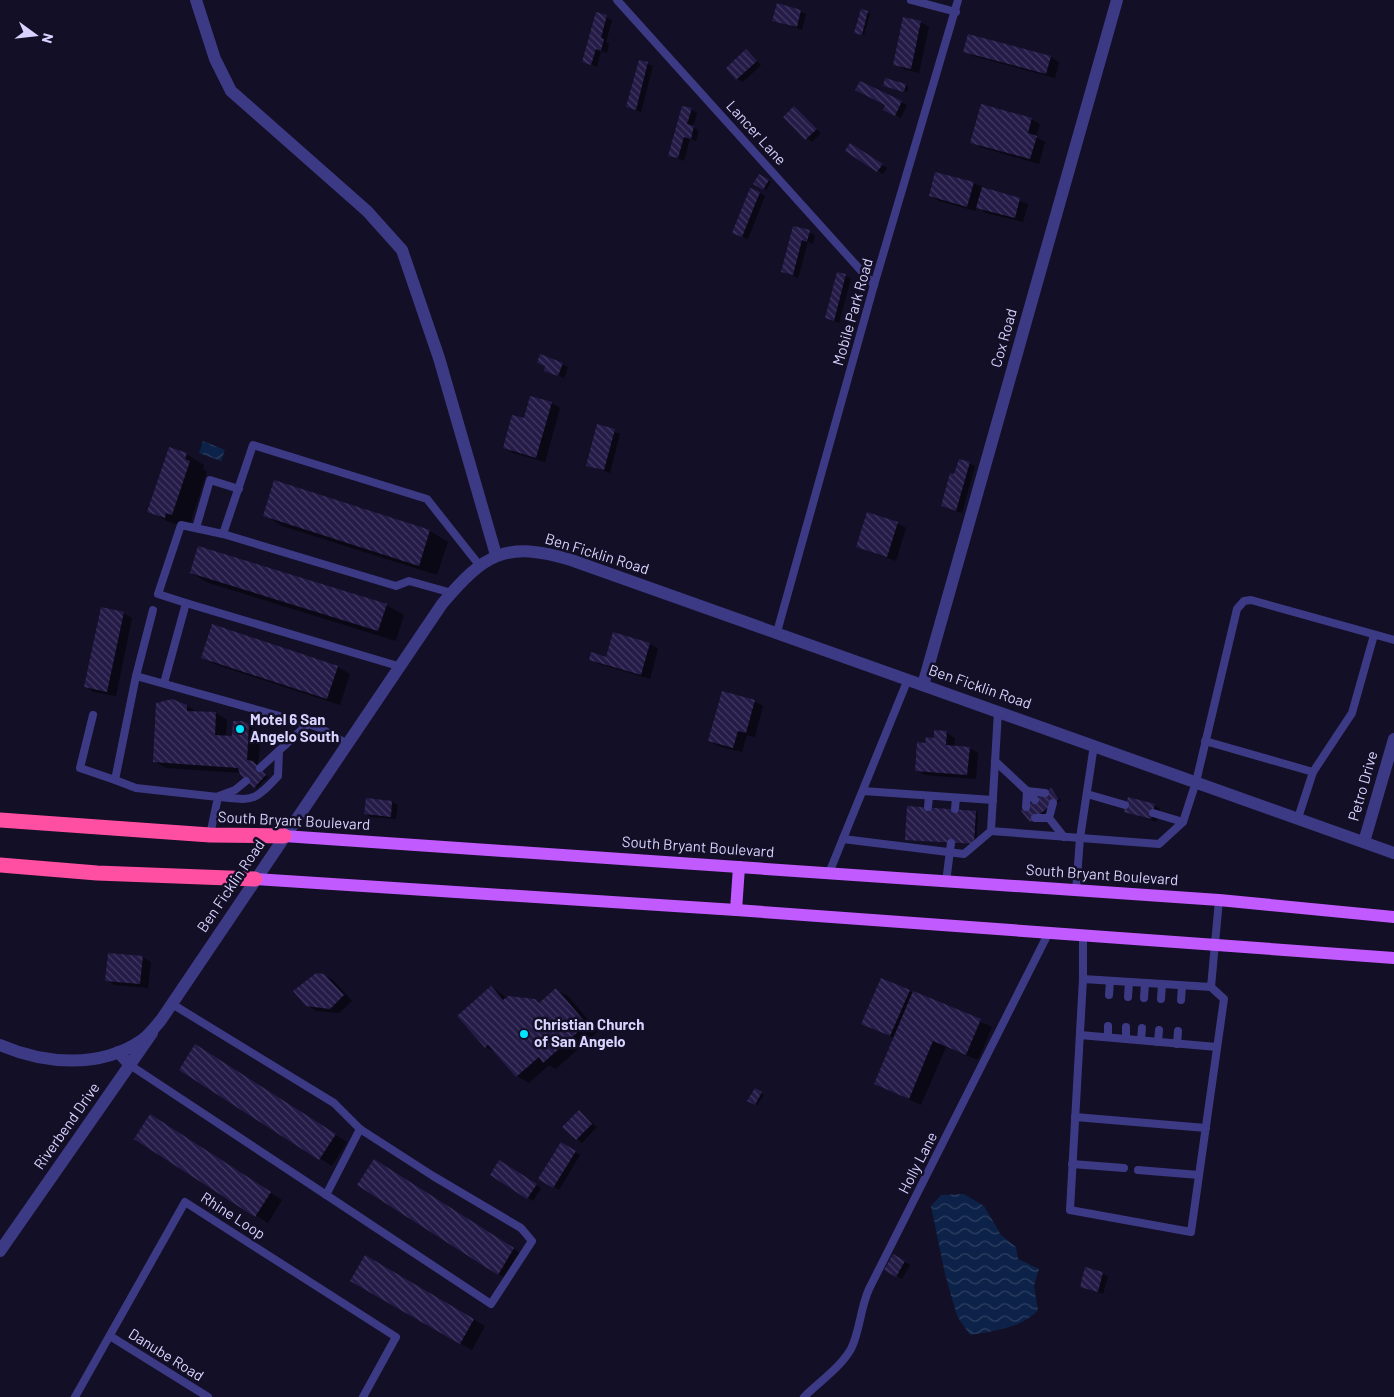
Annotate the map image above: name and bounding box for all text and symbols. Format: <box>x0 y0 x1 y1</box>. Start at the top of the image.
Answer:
north arrow <box>10 10 60 60</box>
text: N <box>39 32 57 45</box>
street label: Lancer Lane <box>723 96 790 168</box>
street label: Mobile Park Road <box>828 256 876 368</box>
street label: Cox Road <box>986 306 1020 369</box>
street label: Ben Ficklin Road <box>543 529 651 577</box>
street label: Ben Ficklin Road <box>926 660 1034 712</box>
place label: Motel 6 San Angelo South <box>250 710 339 745</box>
marker: Motel 6 San Angelo South <box>234 723 246 735</box>
street label: Petro Drive <box>1343 749 1381 823</box>
street label: South Bryant Boulevard <box>217 807 371 833</box>
street label: South Bryant Boulevard <box>621 832 775 860</box>
street label: Ben Ficklin Road <box>193 836 268 935</box>
street label: South Bryant Boulevard <box>1025 860 1179 888</box>
place label: Christian Church of San Angelo <box>534 1015 644 1050</box>
marker: Christian Church of San Angelo <box>518 1028 530 1040</box>
street label: Riverbend Drive <box>30 1078 103 1172</box>
street label: Holly Lane <box>894 1129 940 1196</box>
street label: Rhine Loop <box>198 1188 269 1243</box>
street label: Danube Road <box>126 1324 207 1384</box>

